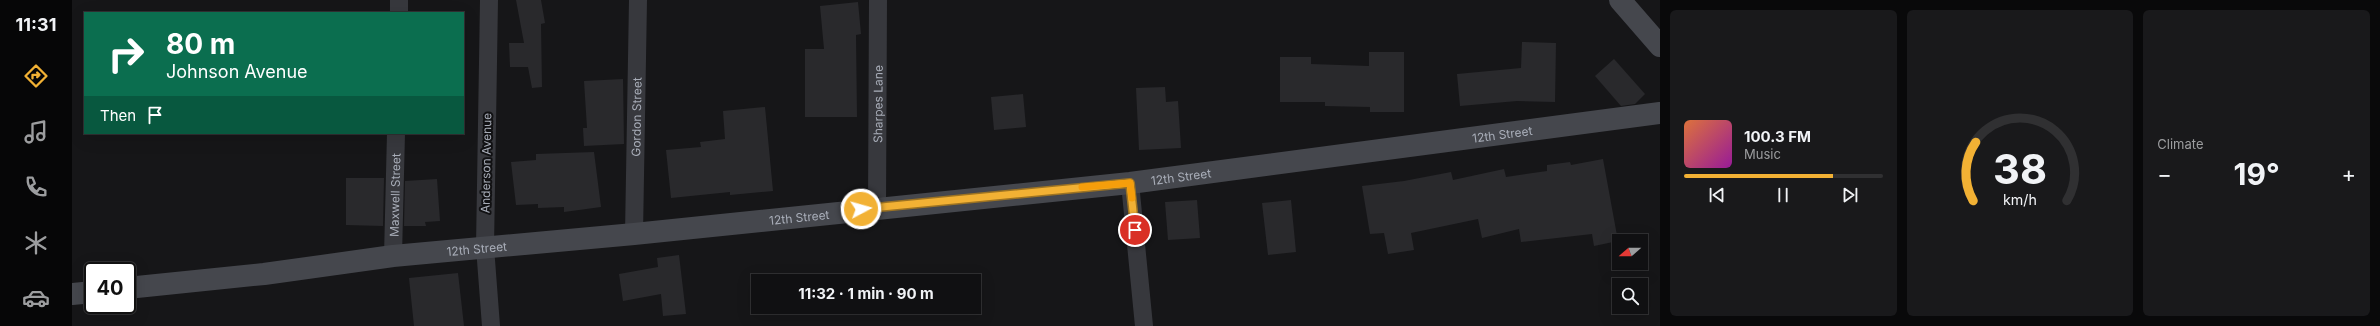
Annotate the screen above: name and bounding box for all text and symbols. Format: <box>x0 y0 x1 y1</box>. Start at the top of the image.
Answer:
text: 11:31 <box>16 14 56 35</box>
text: 80 m <box>166 27 235 61</box>
icon: right <box>100 28 152 80</box>
text: Johnson Avenue <box>166 61 308 82</box>
icon: directions <box>22 62 50 90</box>
street label: Sharpes Lane <box>870 65 885 143</box>
street label: Gordon Street <box>628 77 644 157</box>
icon: arrive <box>144 104 166 126</box>
text: Then <box>100 106 136 125</box>
street label: Anderson Avenue <box>478 113 494 213</box>
icon: music <box>22 118 50 146</box>
street label: 12th Street <box>1471 122 1533 145</box>
text: 100.3 FM <box>1744 127 1811 146</box>
text: Climate <box>2157 136 2204 152</box>
text: 38 <box>1993 144 2047 194</box>
text: Music <box>1744 146 1781 162</box>
street label: Maxwell Street <box>386 153 403 237</box>
text: 19° <box>2234 156 2280 192</box>
text: − <box>2157 161 2172 187</box>
text: + <box>2341 161 2356 187</box>
street label: 12th Street <box>1150 165 1212 188</box>
icon: phone <box>22 173 50 201</box>
icon: previous <box>1706 184 1728 206</box>
icon: pause <box>1772 184 1794 206</box>
icon: next <box>1839 184 1861 206</box>
position arrow <box>840 188 882 230</box>
text: km/h <box>2003 191 2037 208</box>
street label: 12th Street <box>768 206 830 228</box>
pin <box>1118 213 1152 247</box>
icon: arrive <box>1124 219 1146 241</box>
icon: climate <box>22 229 50 257</box>
north arrow <box>1612 234 1648 270</box>
map controls <box>1612 234 1648 314</box>
street label: 12th Street <box>446 238 508 259</box>
speed limit sign: 40 <box>84 262 136 314</box>
button: search <box>1612 278 1648 314</box>
icon: car <box>22 284 50 312</box>
text: 11:32 · 1 min · 90 m <box>798 284 934 303</box>

